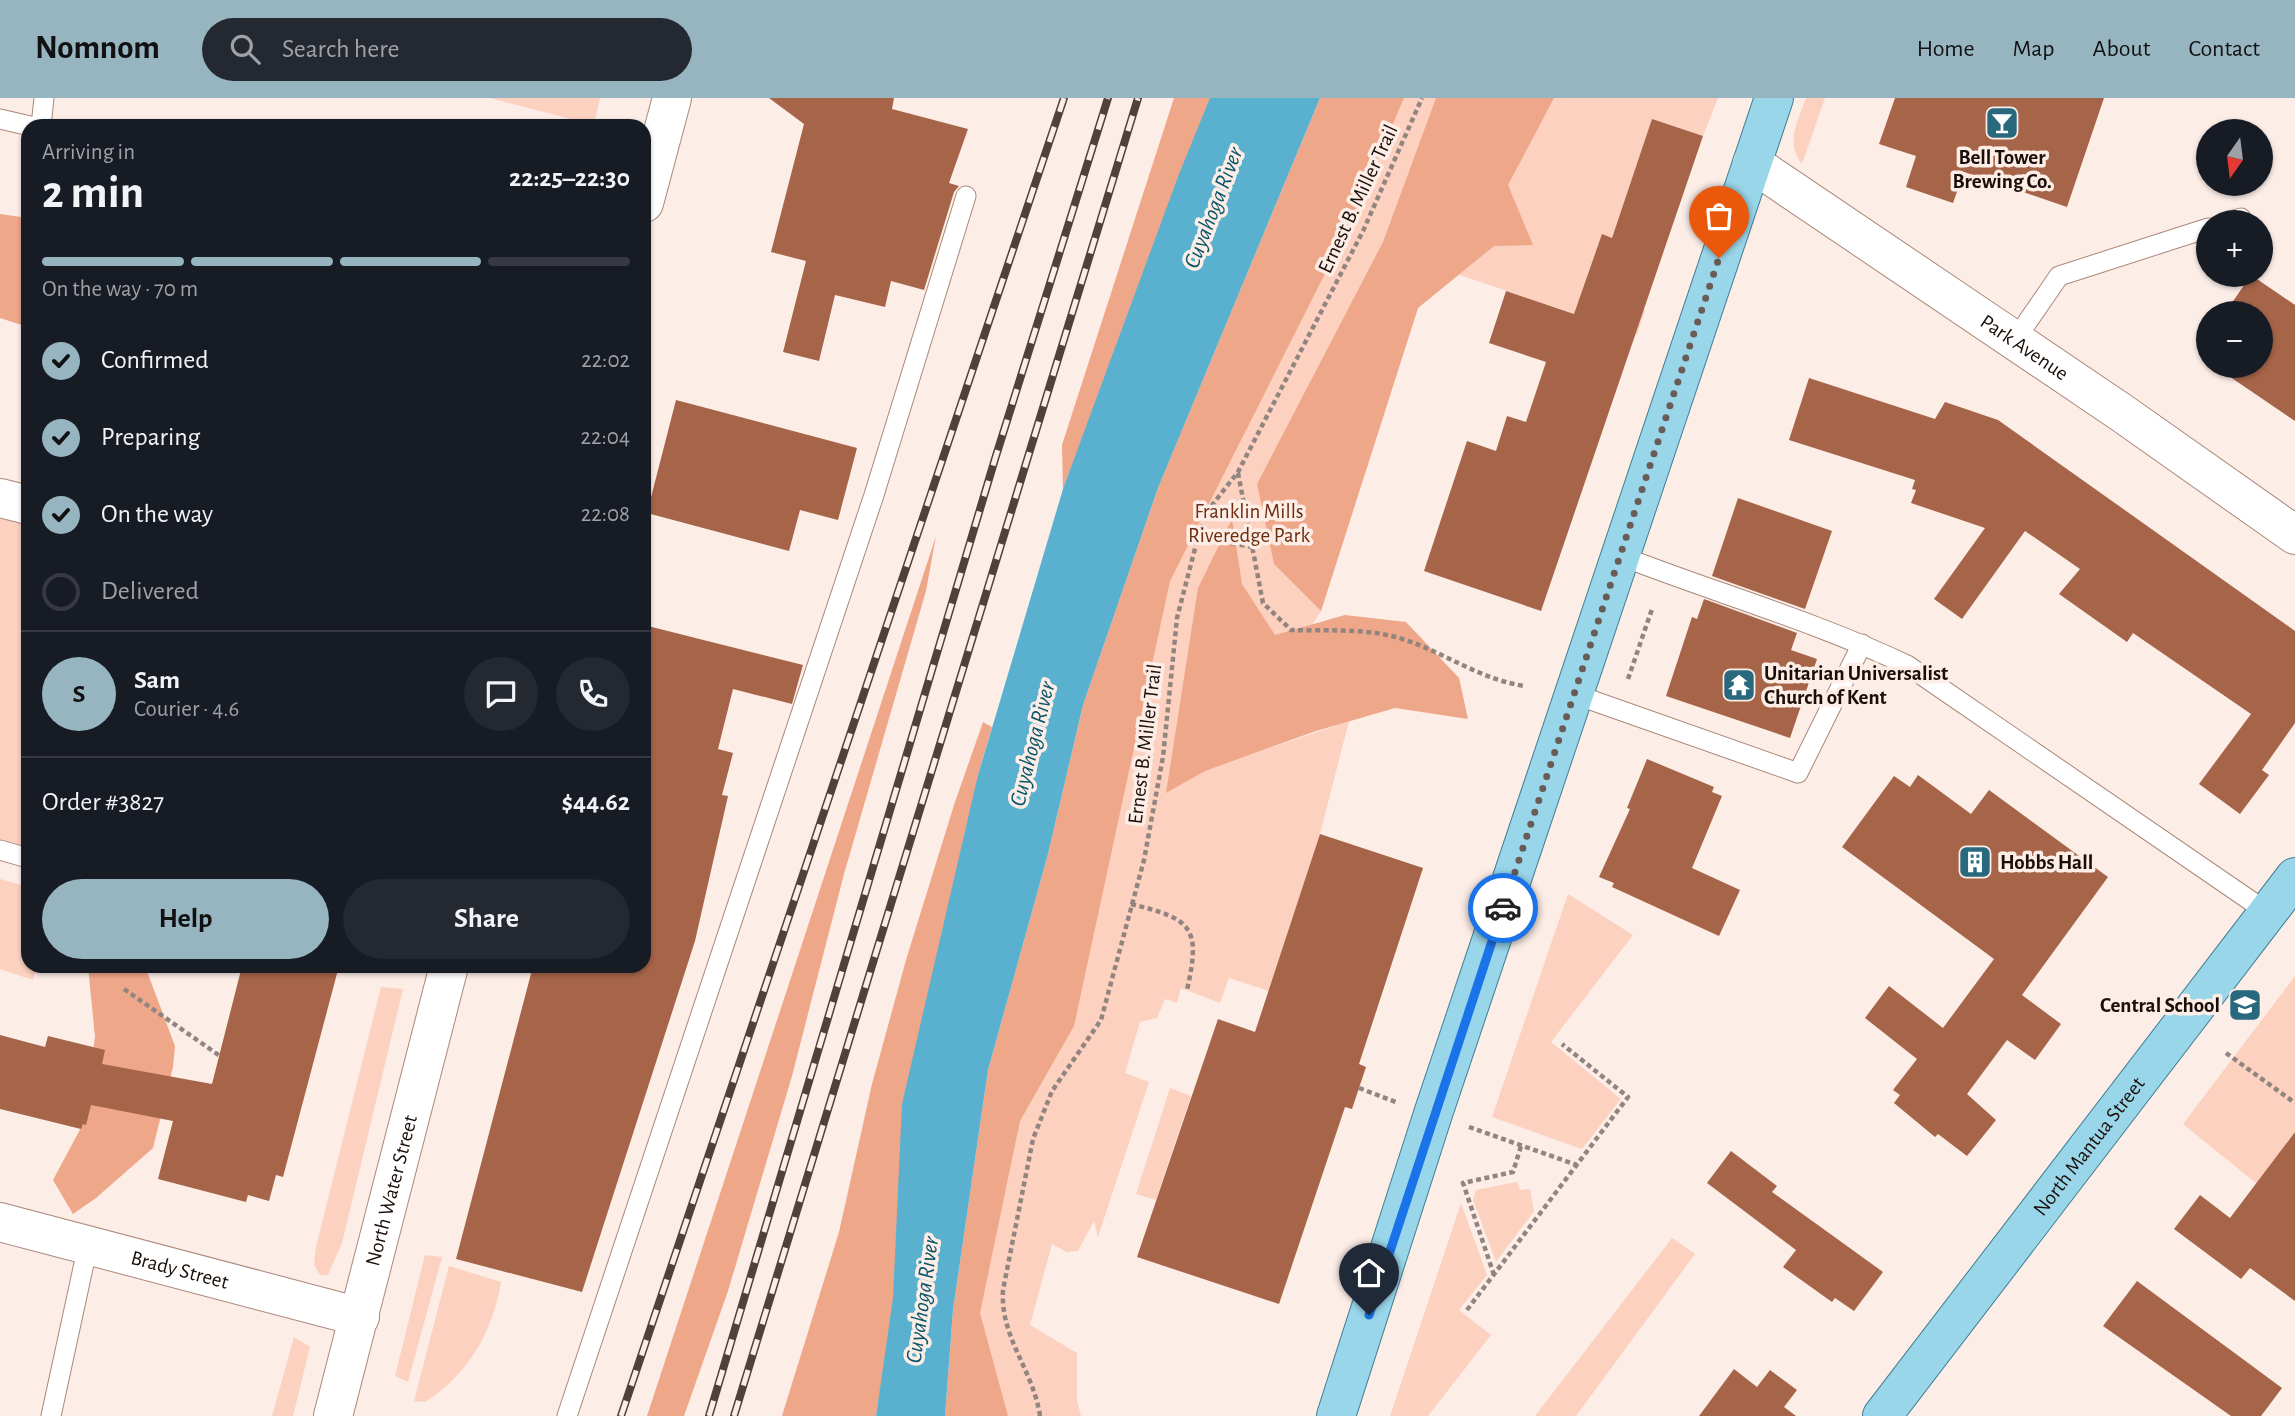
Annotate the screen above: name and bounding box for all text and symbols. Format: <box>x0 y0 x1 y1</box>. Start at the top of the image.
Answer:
search box <box>202 18 692 81</box>
icon: search <box>226 30 264 68</box>
text: Nomnom <box>35 32 160 65</box>
text: Search here <box>282 36 400 62</box>
text: Home <box>1917 37 1975 61</box>
text: Map <box>2013 37 2055 61</box>
text: About <box>2093 37 2150 61</box>
text: Contact <box>2188 37 2260 61</box>
bar icon: Bell Tower Brewing Co. <box>1983 104 2021 142</box>
north arrow <box>2196 119 2273 196</box>
map controls <box>2196 119 2273 378</box>
street label: Ernest B. Miller Trail <box>1314 121 1402 277</box>
text: Arriving in <box>42 141 135 164</box>
water label: Cuyahoga River <box>1180 144 1248 272</box>
place label: Bell Tower Brewing Co. <box>1952 147 2052 192</box>
text: 22:25–22:30 <box>509 165 630 191</box>
text: 2 min <box>42 170 144 216</box>
pin <box>1689 186 1749 258</box>
icon: bag <box>1700 197 1738 235</box>
button: + <box>2196 210 2273 287</box>
text: On the way · 70 m <box>42 278 198 301</box>
button: − <box>2196 301 2273 378</box>
street label: Park Avenue <box>1977 310 2072 384</box>
icon: check <box>42 342 80 380</box>
text: Confirmed <box>101 347 209 373</box>
text: 22:02 <box>581 349 630 372</box>
icon: check <box>42 419 80 457</box>
text: Preparing <box>101 424 200 450</box>
text: 22:04 <box>581 426 630 449</box>
icon: check <box>42 496 80 534</box>
text: On the way <box>101 501 213 527</box>
park label: Franklin Mills Riveredge Park <box>1188 501 1310 546</box>
text: 22:08 <box>581 503 630 526</box>
text: Delivered <box>101 578 199 604</box>
button: chat <box>464 657 538 731</box>
button: phone <box>556 657 630 731</box>
street label: Ernest B. Miller Trail <box>1125 663 1165 825</box>
place label: Unitarian Universalist Church of Kent <box>1764 663 1948 708</box>
temple icon: Unitarian Universalist Church of Kent <box>1720 666 1758 704</box>
text: Sam <box>134 667 180 693</box>
water label: Cuyahoga River <box>1006 679 1060 809</box>
text: S <box>73 681 85 707</box>
text: Courier · 4.6 <box>134 698 239 721</box>
text: Order #3827 <box>42 789 164 815</box>
text: $44.62 <box>561 789 630 815</box>
building icon: Hobbs Hall <box>1956 843 1994 881</box>
place label: Hobbs Hall <box>2000 852 2093 873</box>
courier <box>1468 873 1538 943</box>
button: Help <box>42 879 329 959</box>
button: Share <box>343 879 630 959</box>
icon: car <box>1484 889 1522 927</box>
school or university icon: Central School <box>2226 986 2264 1024</box>
place label: Central School <box>2100 995 2220 1016</box>
street label: North Mantua Street <box>2029 1073 2149 1219</box>
street label: North Water Street <box>362 1112 421 1268</box>
water label: Cuyahoga River <box>903 1235 943 1365</box>
pin <box>1339 1243 1399 1315</box>
street label: Brady Street <box>129 1247 231 1292</box>
icon: home <box>1350 1254 1388 1292</box>

